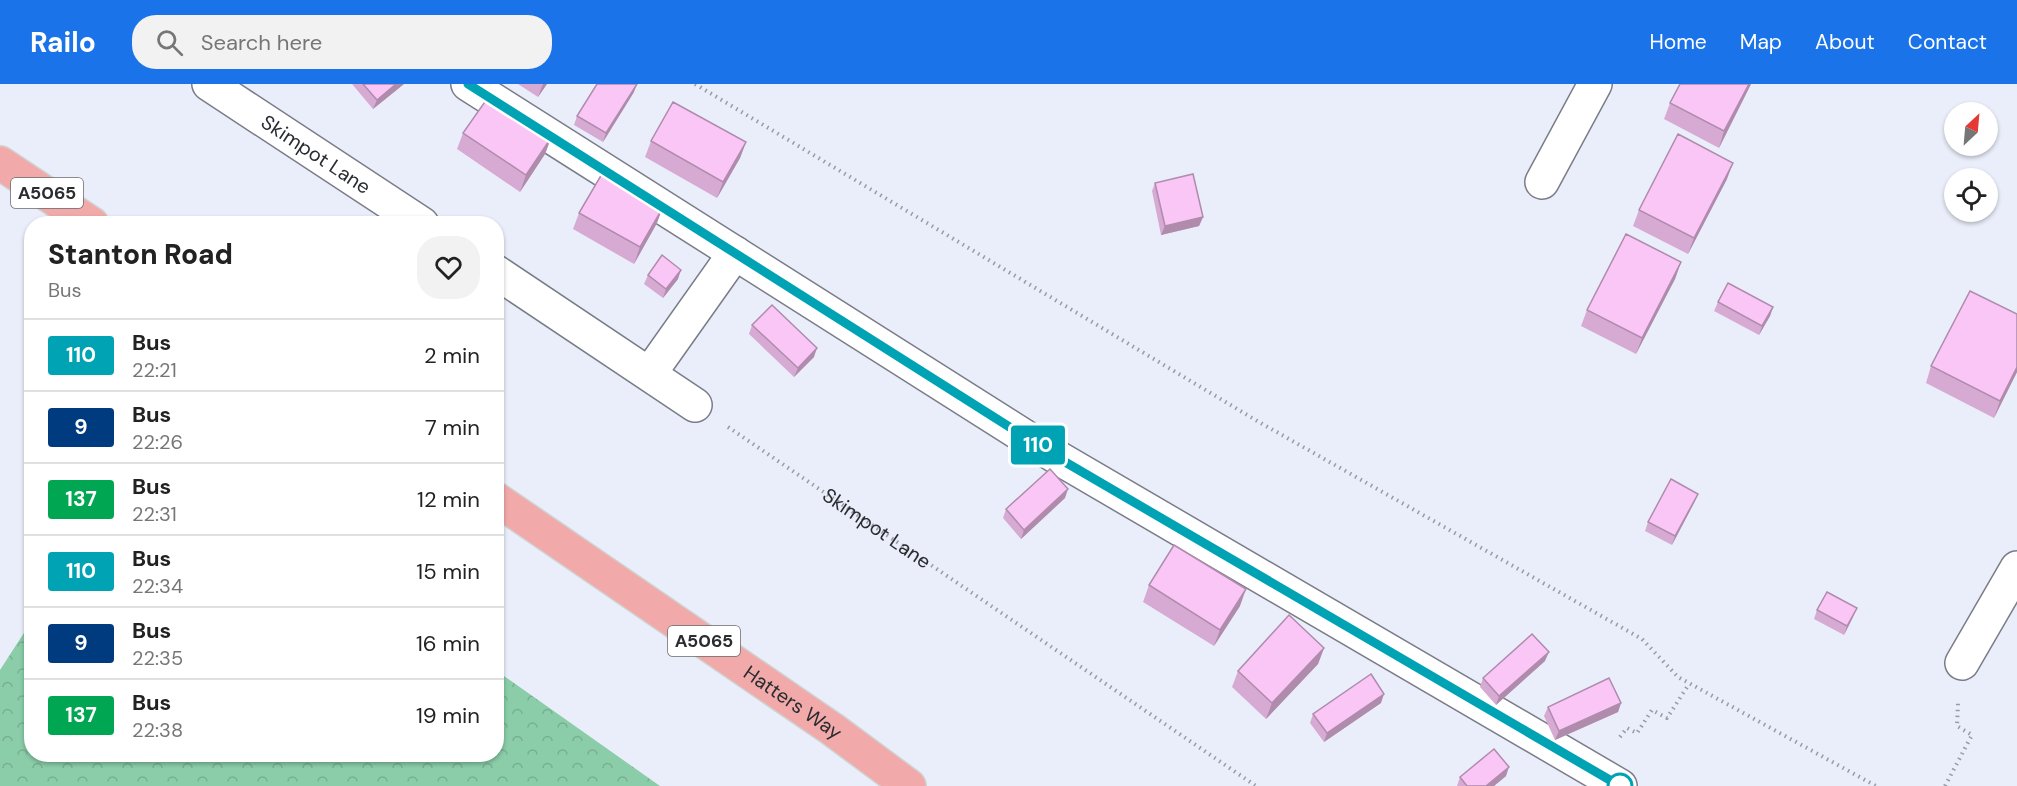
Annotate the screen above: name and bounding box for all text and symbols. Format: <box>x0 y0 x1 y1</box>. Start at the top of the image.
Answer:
search box <box>132 15 552 69</box>
text: Railo <box>30 24 96 61</box>
icon: search <box>153 26 186 59</box>
text: Search here <box>201 28 322 57</box>
text: Home <box>1649 28 1707 56</box>
text: Map <box>1740 28 1782 56</box>
text: About <box>1815 28 1875 56</box>
text: Contact <box>1908 28 1987 56</box>
north arrow <box>1944 102 1998 156</box>
map controls <box>1944 102 1998 222</box>
street label: Skimpot Lane <box>256 109 376 200</box>
button: locate <box>1944 168 1998 222</box>
road number: A5065 <box>11 178 83 208</box>
text: Stanton Road <box>48 236 233 273</box>
button: heart <box>417 236 480 299</box>
text: Bus <box>48 277 82 303</box>
text: Bus <box>132 328 171 357</box>
text: 110 <box>66 341 96 369</box>
text: 2 min <box>424 341 480 370</box>
text: 22:21 <box>132 357 177 383</box>
text: Bus <box>132 400 171 429</box>
text: 9 <box>74 413 88 441</box>
text: 7 min <box>425 413 480 442</box>
line badge: 110 <box>1004 426 1072 464</box>
text: 22:26 <box>132 429 183 455</box>
text: 110 <box>1023 431 1053 459</box>
text: Bus <box>132 472 171 501</box>
street label: Skimpot Lane <box>818 482 936 574</box>
text: 137 <box>65 485 97 513</box>
text: 12 min <box>417 485 480 514</box>
text: 22:31 <box>132 501 177 527</box>
text: Bus <box>132 544 171 573</box>
text: 110 <box>66 557 96 585</box>
text: 15 min <box>416 557 480 586</box>
text: 22:34 <box>132 573 183 599</box>
text: Bus <box>132 616 171 645</box>
road number: A5065 <box>668 626 740 656</box>
text: 9 <box>74 629 88 657</box>
text: 16 min <box>416 629 480 658</box>
text: 22:35 <box>132 645 183 671</box>
street label: Hatters Way <box>739 659 848 745</box>
text: Bus <box>132 688 171 717</box>
text: 137 <box>65 701 97 729</box>
text: 19 min <box>416 701 480 730</box>
text: 22:38 <box>132 717 183 743</box>
unlabelled marker <box>1607 773 1633 786</box>

